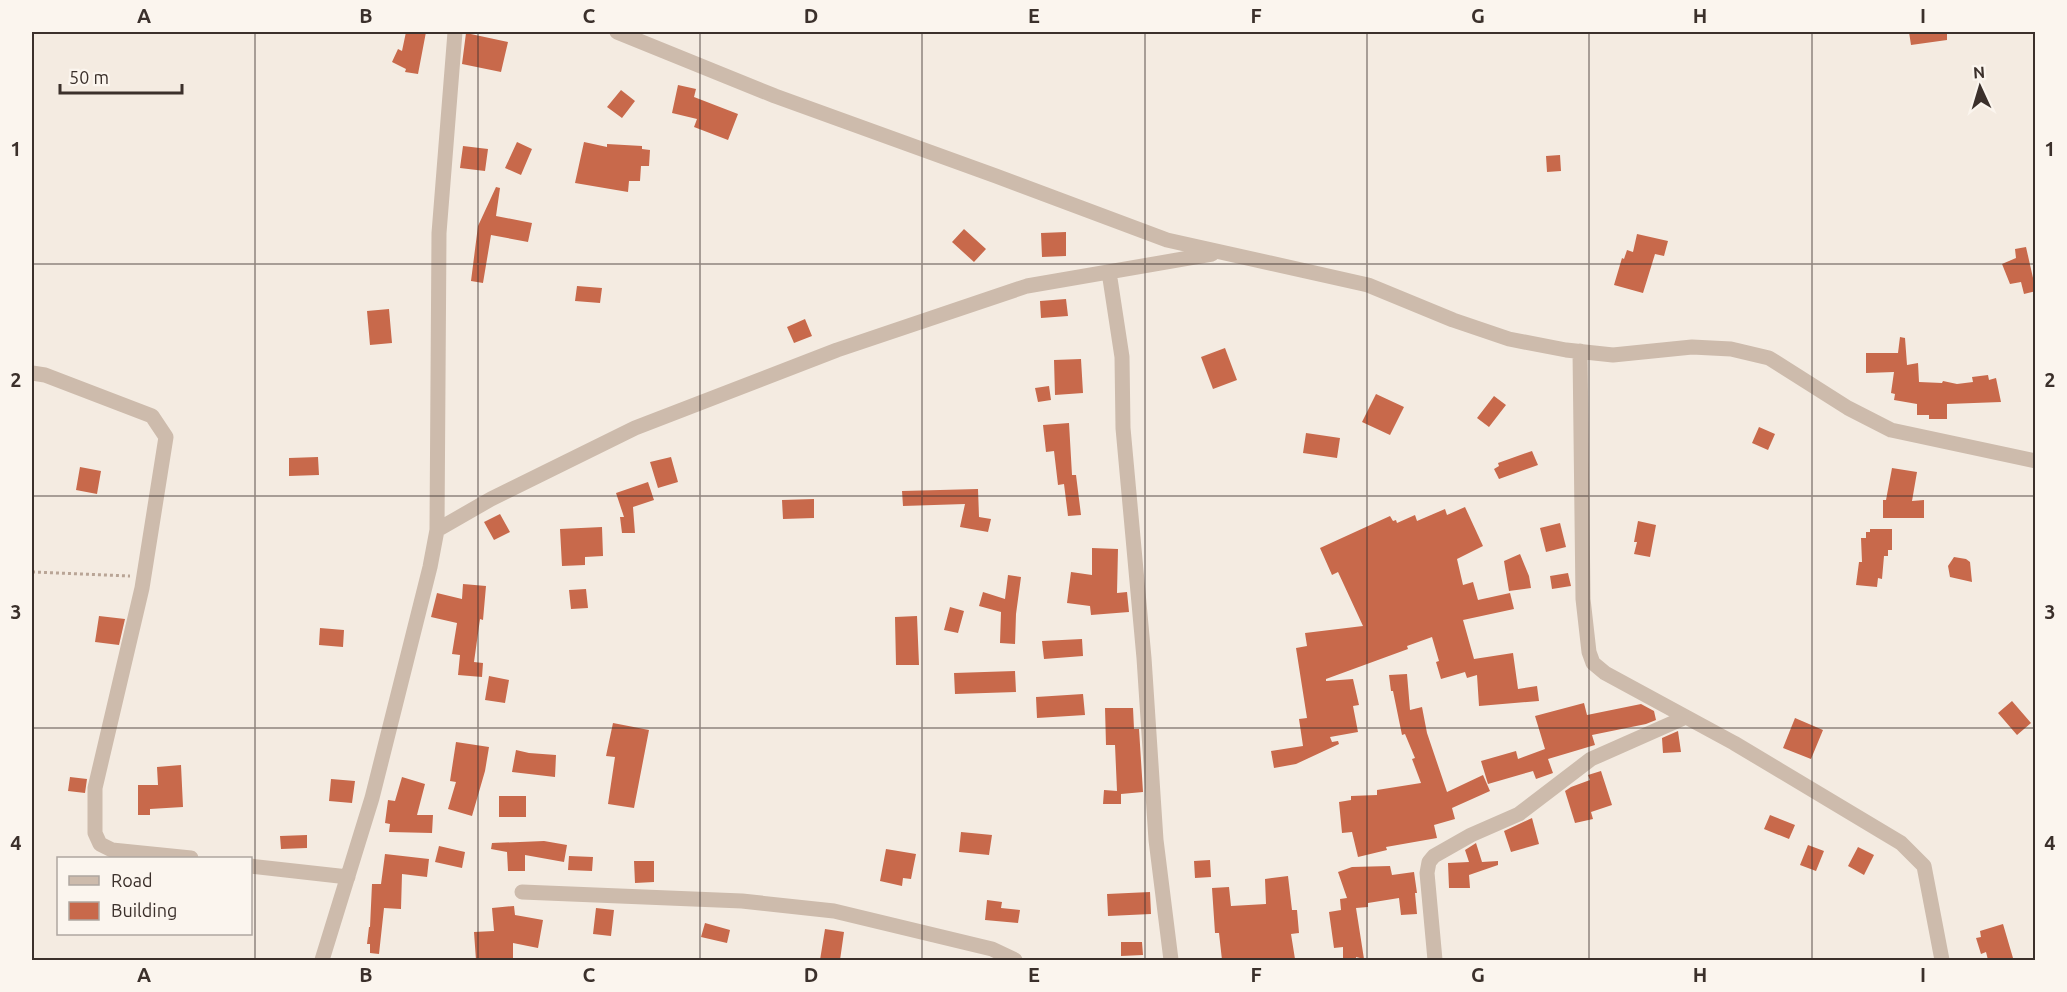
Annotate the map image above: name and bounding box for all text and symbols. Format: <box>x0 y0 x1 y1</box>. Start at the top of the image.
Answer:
text: A <box>137 4 151 27</box>
text: B <box>359 4 373 27</box>
text: C <box>583 4 596 27</box>
text: D <box>804 4 818 27</box>
text: E <box>1028 4 1040 27</box>
text: F <box>1250 4 1262 27</box>
text: G <box>1471 4 1485 27</box>
text: H <box>1693 4 1707 27</box>
text: I <box>1920 4 1926 27</box>
scale bar <box>60 57 182 95</box>
north arrow <box>1950 57 2010 117</box>
text: N <box>1972 63 1986 81</box>
text: 50 m <box>69 67 109 87</box>
text: 1 <box>10 137 22 160</box>
text: 1 <box>2044 137 2056 160</box>
text: 2 <box>10 368 22 391</box>
text: 2 <box>2044 368 2056 391</box>
text: 3 <box>10 600 22 623</box>
text: 3 <box>2044 600 2056 623</box>
text: 4 <box>10 831 22 854</box>
text: 4 <box>2044 831 2056 854</box>
legend <box>57 857 252 935</box>
text: Road <box>111 870 153 890</box>
text: Building <box>111 900 177 920</box>
text: A <box>137 963 151 986</box>
text: B <box>359 963 373 986</box>
text: C <box>583 963 596 986</box>
text: D <box>804 963 818 986</box>
text: E <box>1028 963 1040 986</box>
text: F <box>1250 963 1262 986</box>
text: G <box>1471 963 1485 986</box>
text: H <box>1693 963 1707 986</box>
text: I <box>1920 963 1926 986</box>

